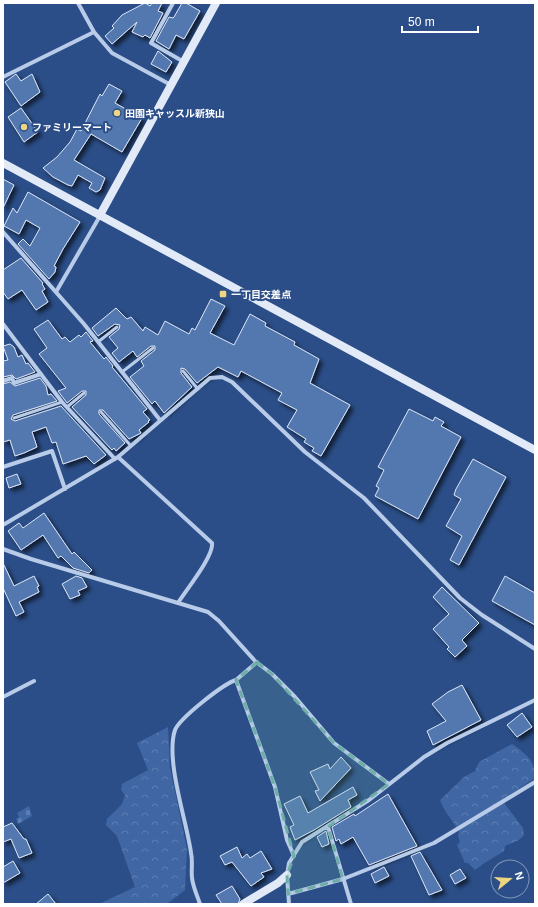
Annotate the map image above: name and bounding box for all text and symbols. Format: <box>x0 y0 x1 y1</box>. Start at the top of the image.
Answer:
scale bar <box>402 8 478 34</box>
text: 50 m <box>408 15 435 29</box>
marker: 田園キャッスル新狭山 <box>112 108 122 118</box>
place label: 田園キャッスル新狭山 <box>125 108 225 119</box>
marker: ファミリーマート <box>19 122 29 132</box>
place label: ファミリーマート <box>32 122 112 133</box>
marker: 一丁目交差点 <box>218 289 228 299</box>
place label: 一丁目交差点 <box>231 289 292 300</box>
north arrow <box>490 859 530 899</box>
text: N <box>513 870 526 882</box>

